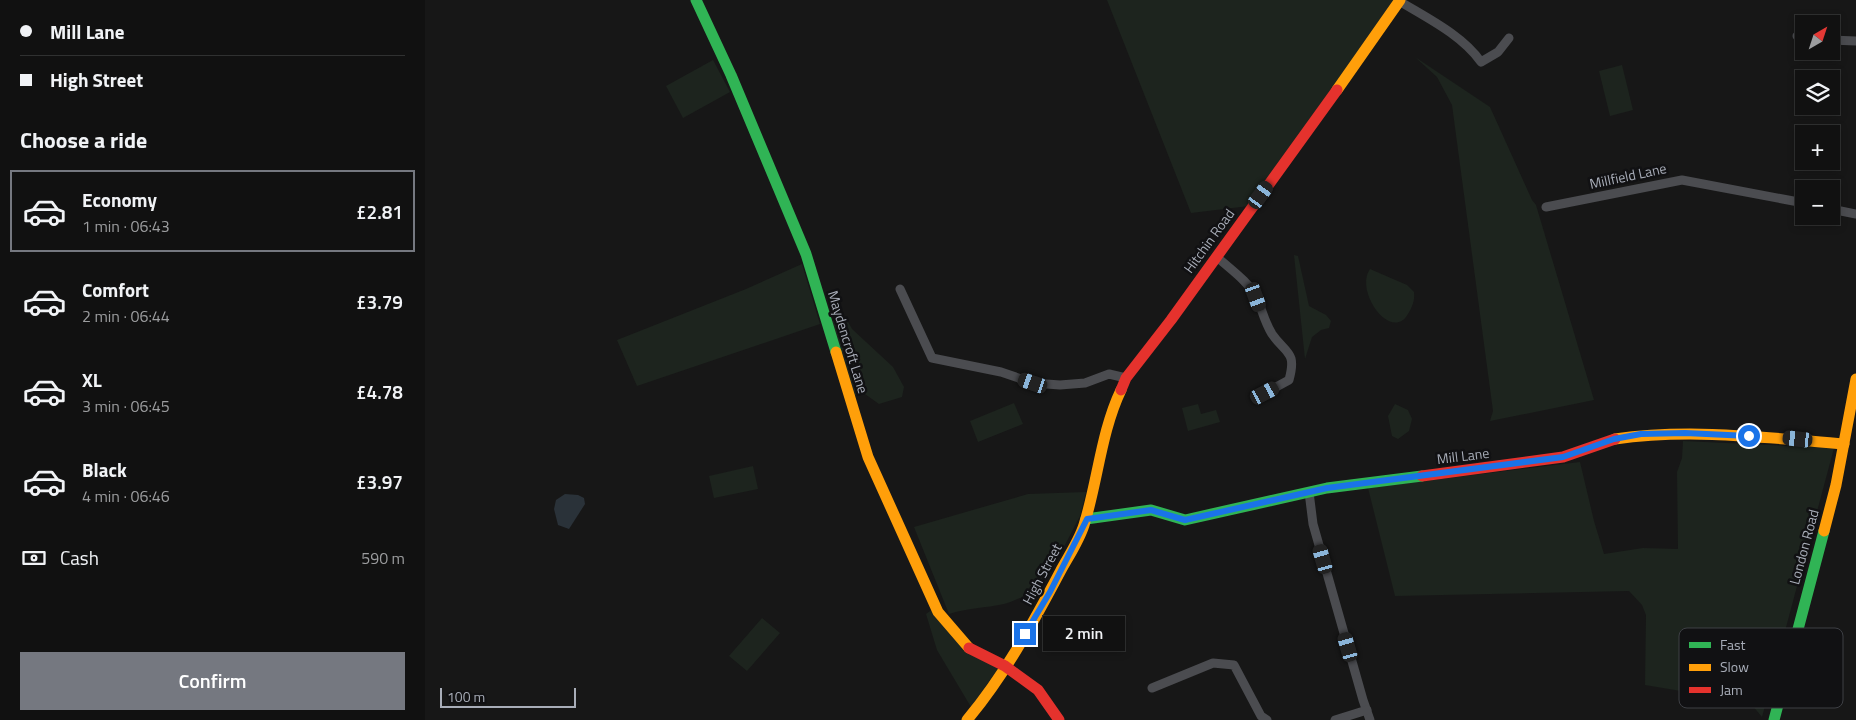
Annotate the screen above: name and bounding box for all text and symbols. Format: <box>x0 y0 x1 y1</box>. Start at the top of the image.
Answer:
north arrow <box>1795 15 1840 60</box>
map controls <box>1795 15 1840 225</box>
text: Mill Lane <box>50 17 125 46</box>
text: High Street <box>50 65 143 94</box>
button: layers <box>1795 70 1840 115</box>
text: Choose a ride <box>20 123 147 157</box>
button: + <box>1795 125 1840 170</box>
street label: Millfield Lane <box>1588 157 1668 194</box>
car <box>1246 178 1275 212</box>
button: − <box>1795 180 1840 225</box>
text: Economy <box>82 185 157 214</box>
icon: car <box>22 189 67 234</box>
text: £2.81 <box>356 197 403 226</box>
street label: Hitchin Road <box>1178 204 1239 277</box>
text: 1 min · 06:43 <box>82 214 170 238</box>
text: Comfort <box>82 275 149 304</box>
icon: car <box>22 279 67 324</box>
car <box>1243 280 1268 314</box>
text: £3.79 <box>356 287 403 316</box>
street label: Maydencroft Lane <box>823 288 874 396</box>
text: 2 min · 06:44 <box>82 304 170 328</box>
text: XL <box>82 365 102 394</box>
icon: car <box>22 369 67 414</box>
car <box>1016 371 1049 395</box>
text: £4.78 <box>356 377 403 406</box>
car <box>1248 379 1281 407</box>
text: 3 min · 06:45 <box>82 394 170 418</box>
route start <box>1738 425 1760 447</box>
car <box>1782 430 1813 448</box>
street label: Mill Lane <box>1436 442 1490 469</box>
text: Black <box>82 455 127 484</box>
icon: car <box>22 459 67 504</box>
text: £3.97 <box>356 467 403 496</box>
text: 4 min · 06:46 <box>82 484 170 508</box>
street label: London Road <box>1783 507 1824 587</box>
street label: High Street <box>1017 539 1066 608</box>
text: Cash <box>60 543 99 572</box>
car <box>1311 543 1334 575</box>
icon: cash <box>20 544 48 572</box>
text: 590 m <box>361 546 405 570</box>
callout: 2 min <box>1043 616 1125 652</box>
text: 2 min <box>1065 621 1103 645</box>
route end <box>1014 623 1036 645</box>
legend <box>1679 628 1843 708</box>
car <box>1336 631 1359 663</box>
text: Fast <box>1720 634 1745 655</box>
button: Confirm <box>20 652 405 710</box>
text: Slow <box>1720 656 1749 677</box>
text: Jam <box>1720 679 1743 700</box>
scale bar <box>440 685 576 708</box>
text: 100 m <box>447 686 485 707</box>

